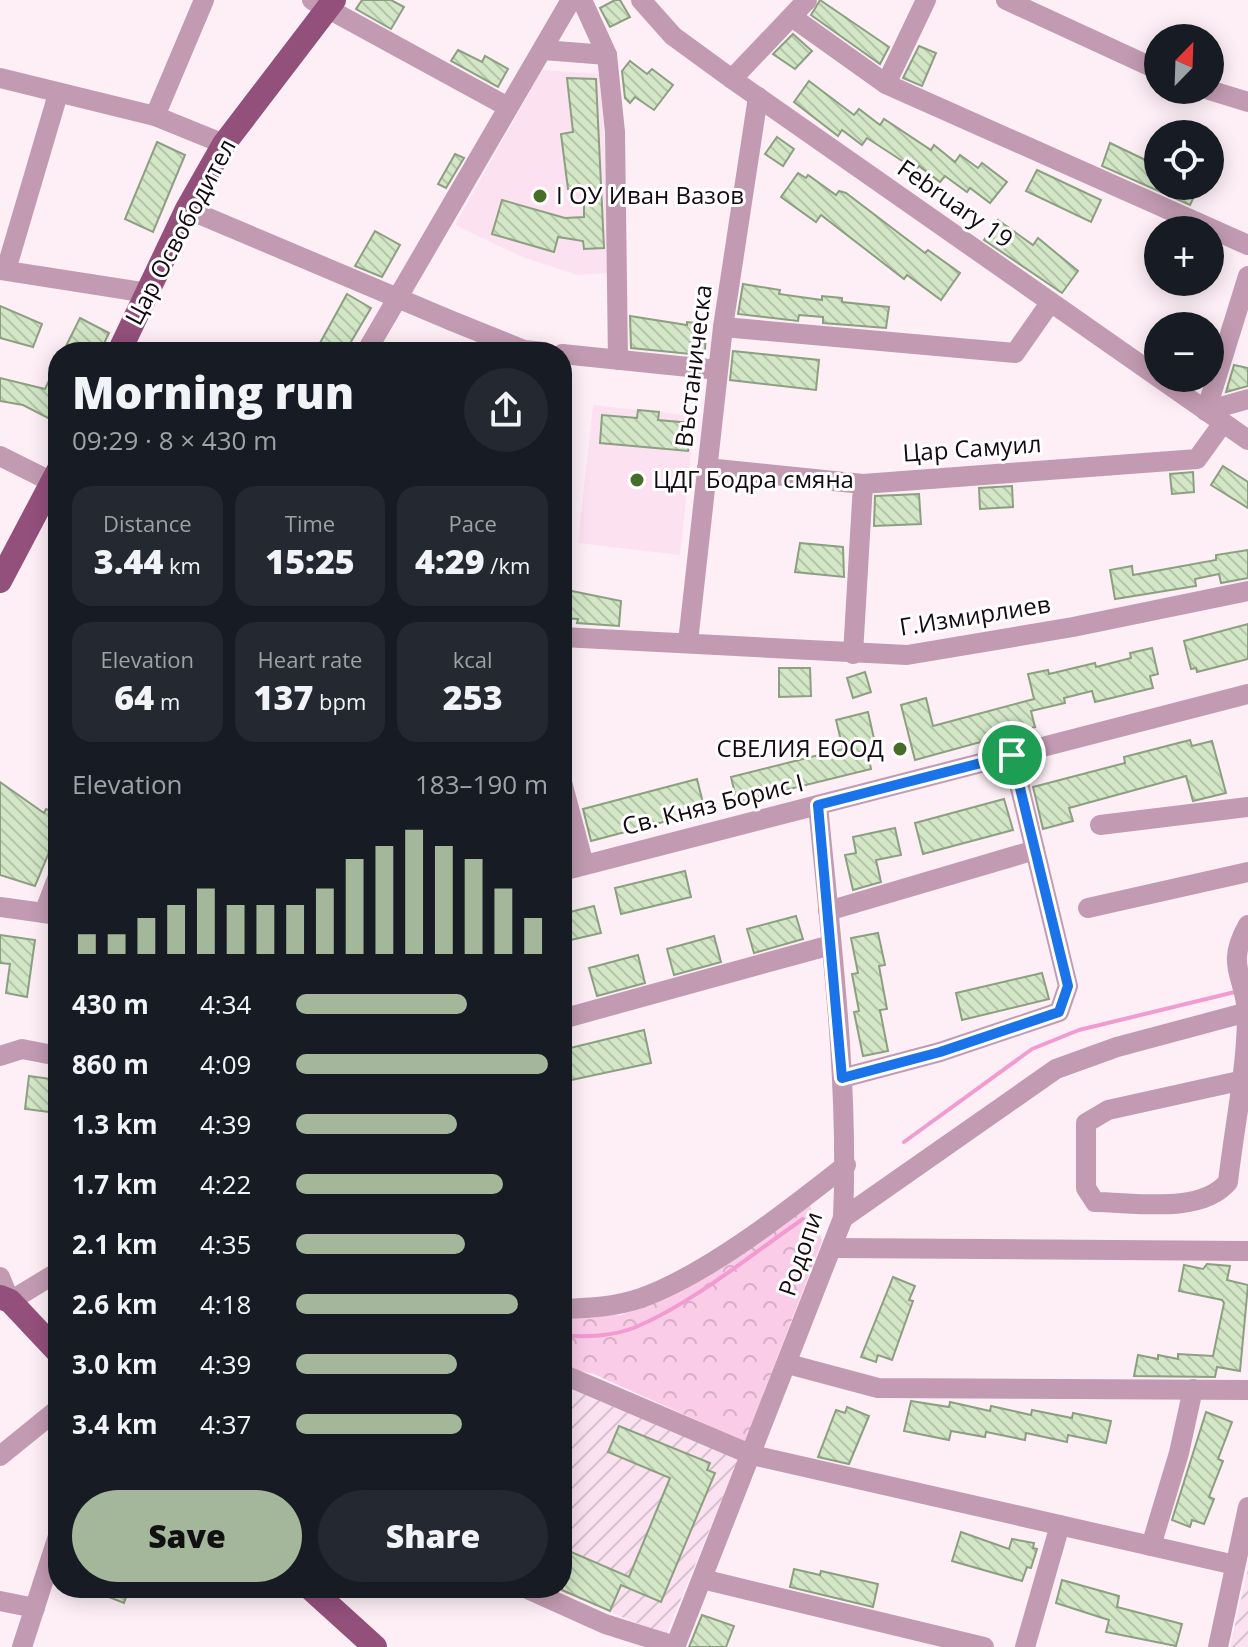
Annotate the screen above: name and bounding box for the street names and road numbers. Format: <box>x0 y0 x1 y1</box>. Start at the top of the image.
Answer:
street label: Цар Освободител <box>117 132 243 330</box>
street label: February 19 <box>892 151 1020 255</box>
street label: Въстаническа <box>666 282 719 449</box>
street label: Цар Самуил <box>901 426 1042 469</box>
street label: Г.Измирлиев <box>897 586 1053 643</box>
street label: Св. Княз Борис I <box>618 765 807 842</box>
street label: Родопи <box>770 1207 829 1300</box>

